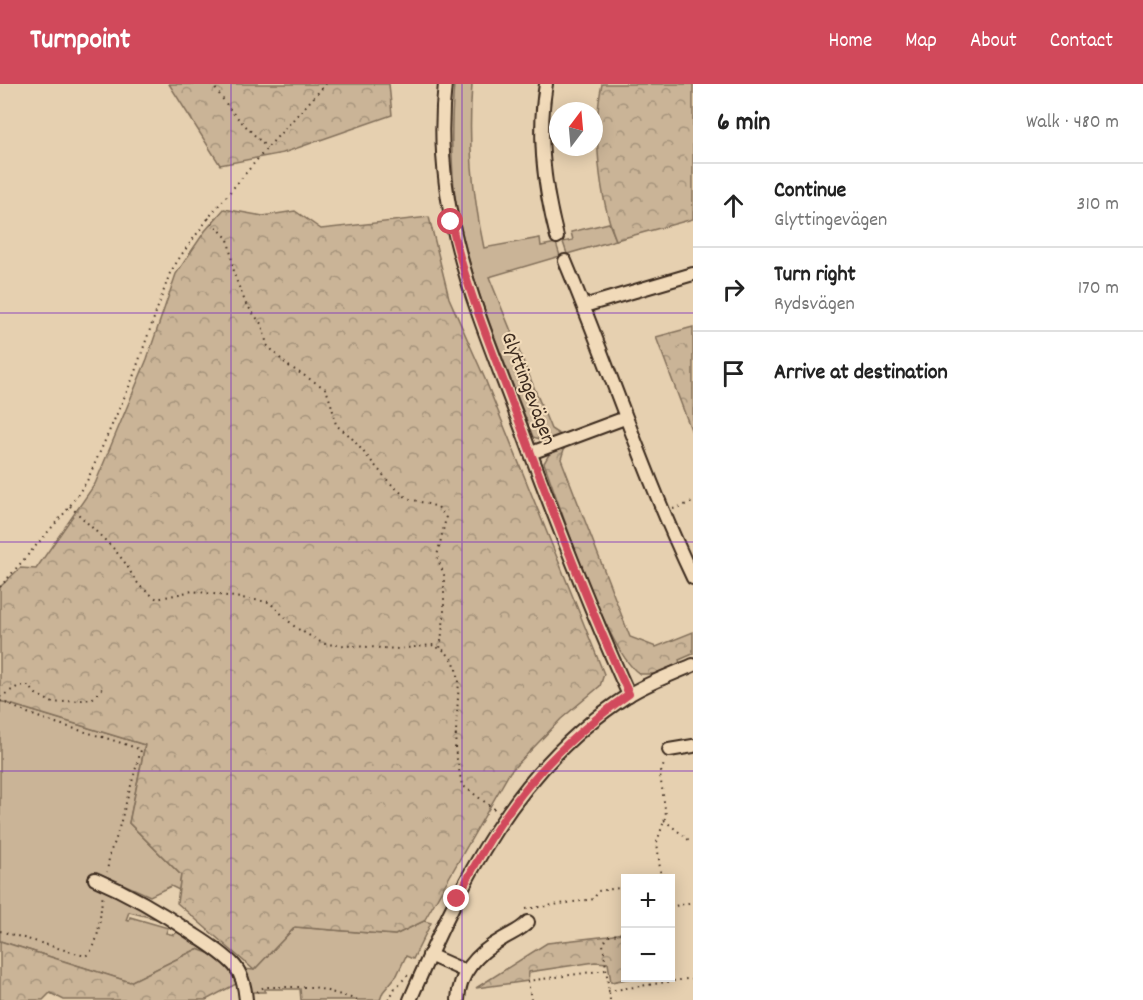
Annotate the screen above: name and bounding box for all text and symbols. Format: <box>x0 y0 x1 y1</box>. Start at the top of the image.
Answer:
text: Turnpoint <box>30 22 130 62</box>
text: Home <box>828 27 872 57</box>
text: Map <box>905 27 937 57</box>
text: About <box>970 27 1017 57</box>
text: Contact <box>1050 27 1113 57</box>
north arrow <box>549 102 603 156</box>
text: 6 min <box>717 105 770 142</box>
text: Walk · 480 m <box>1026 109 1119 137</box>
text: Continue <box>774 176 846 207</box>
icon: ahead <box>717 189 750 222</box>
text: 310 m <box>1077 191 1119 219</box>
text: Glyttingevägen <box>774 207 887 235</box>
route start <box>437 208 463 234</box>
text: Turn right <box>774 260 856 291</box>
icon: right <box>717 273 750 306</box>
text: 170 m <box>1078 275 1119 303</box>
text: Rydsvägen <box>774 291 855 319</box>
street label: Glyttingevägen <box>492 328 562 450</box>
icon: arrive <box>717 357 750 390</box>
text: Arrive at destination <box>774 358 948 389</box>
map controls <box>621 874 675 982</box>
button: + <box>621 874 675 928</box>
route end <box>443 885 469 911</box>
button: − <box>621 928 675 982</box>

